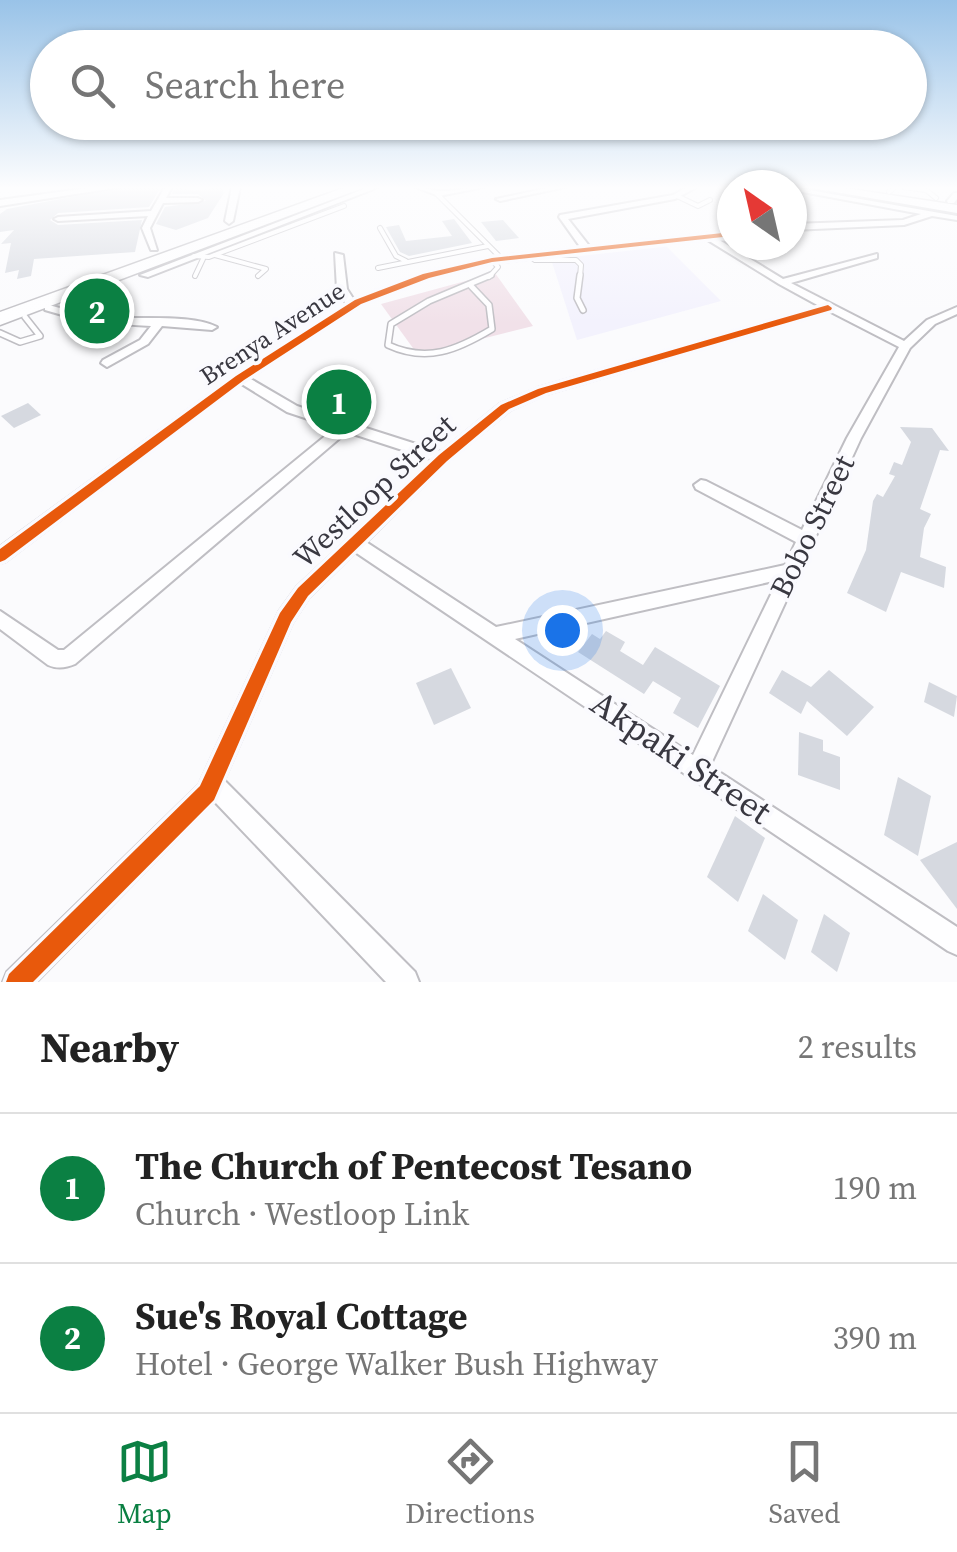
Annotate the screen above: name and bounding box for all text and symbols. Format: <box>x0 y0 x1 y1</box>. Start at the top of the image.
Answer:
search box <box>30 30 927 140</box>
icon: search <box>65 58 120 113</box>
text: Search here <box>145 59 345 111</box>
north arrow <box>717 170 807 260</box>
street label: Brenya Avenue <box>193 273 351 393</box>
pin: 2 <box>64 274 130 348</box>
pin: 1 <box>306 364 372 440</box>
street label: Westloop Street <box>284 405 464 577</box>
street label: Bobo Street <box>760 448 864 604</box>
your location <box>537 605 588 656</box>
street label: Akpaki Street <box>581 679 781 836</box>
text: Nearby <box>40 1018 179 1076</box>
text: 2 results <box>798 1025 917 1069</box>
text: The Church of Pentecost Tesano <box>135 1140 692 1192</box>
text: 1 <box>64 1166 81 1210</box>
text: 190 m <box>833 1166 917 1210</box>
text: Church · Westloop Link <box>135 1192 469 1236</box>
text: Sue's Royal Cottage <box>135 1290 468 1342</box>
text: 2 <box>64 1316 81 1360</box>
text: 390 m <box>833 1316 917 1360</box>
text: Hotel · George Walker Bush Highway <box>135 1342 658 1386</box>
tab: Map <box>117 1434 172 1532</box>
tab: Directions <box>405 1434 535 1532</box>
tab: Saved <box>768 1434 840 1532</box>

